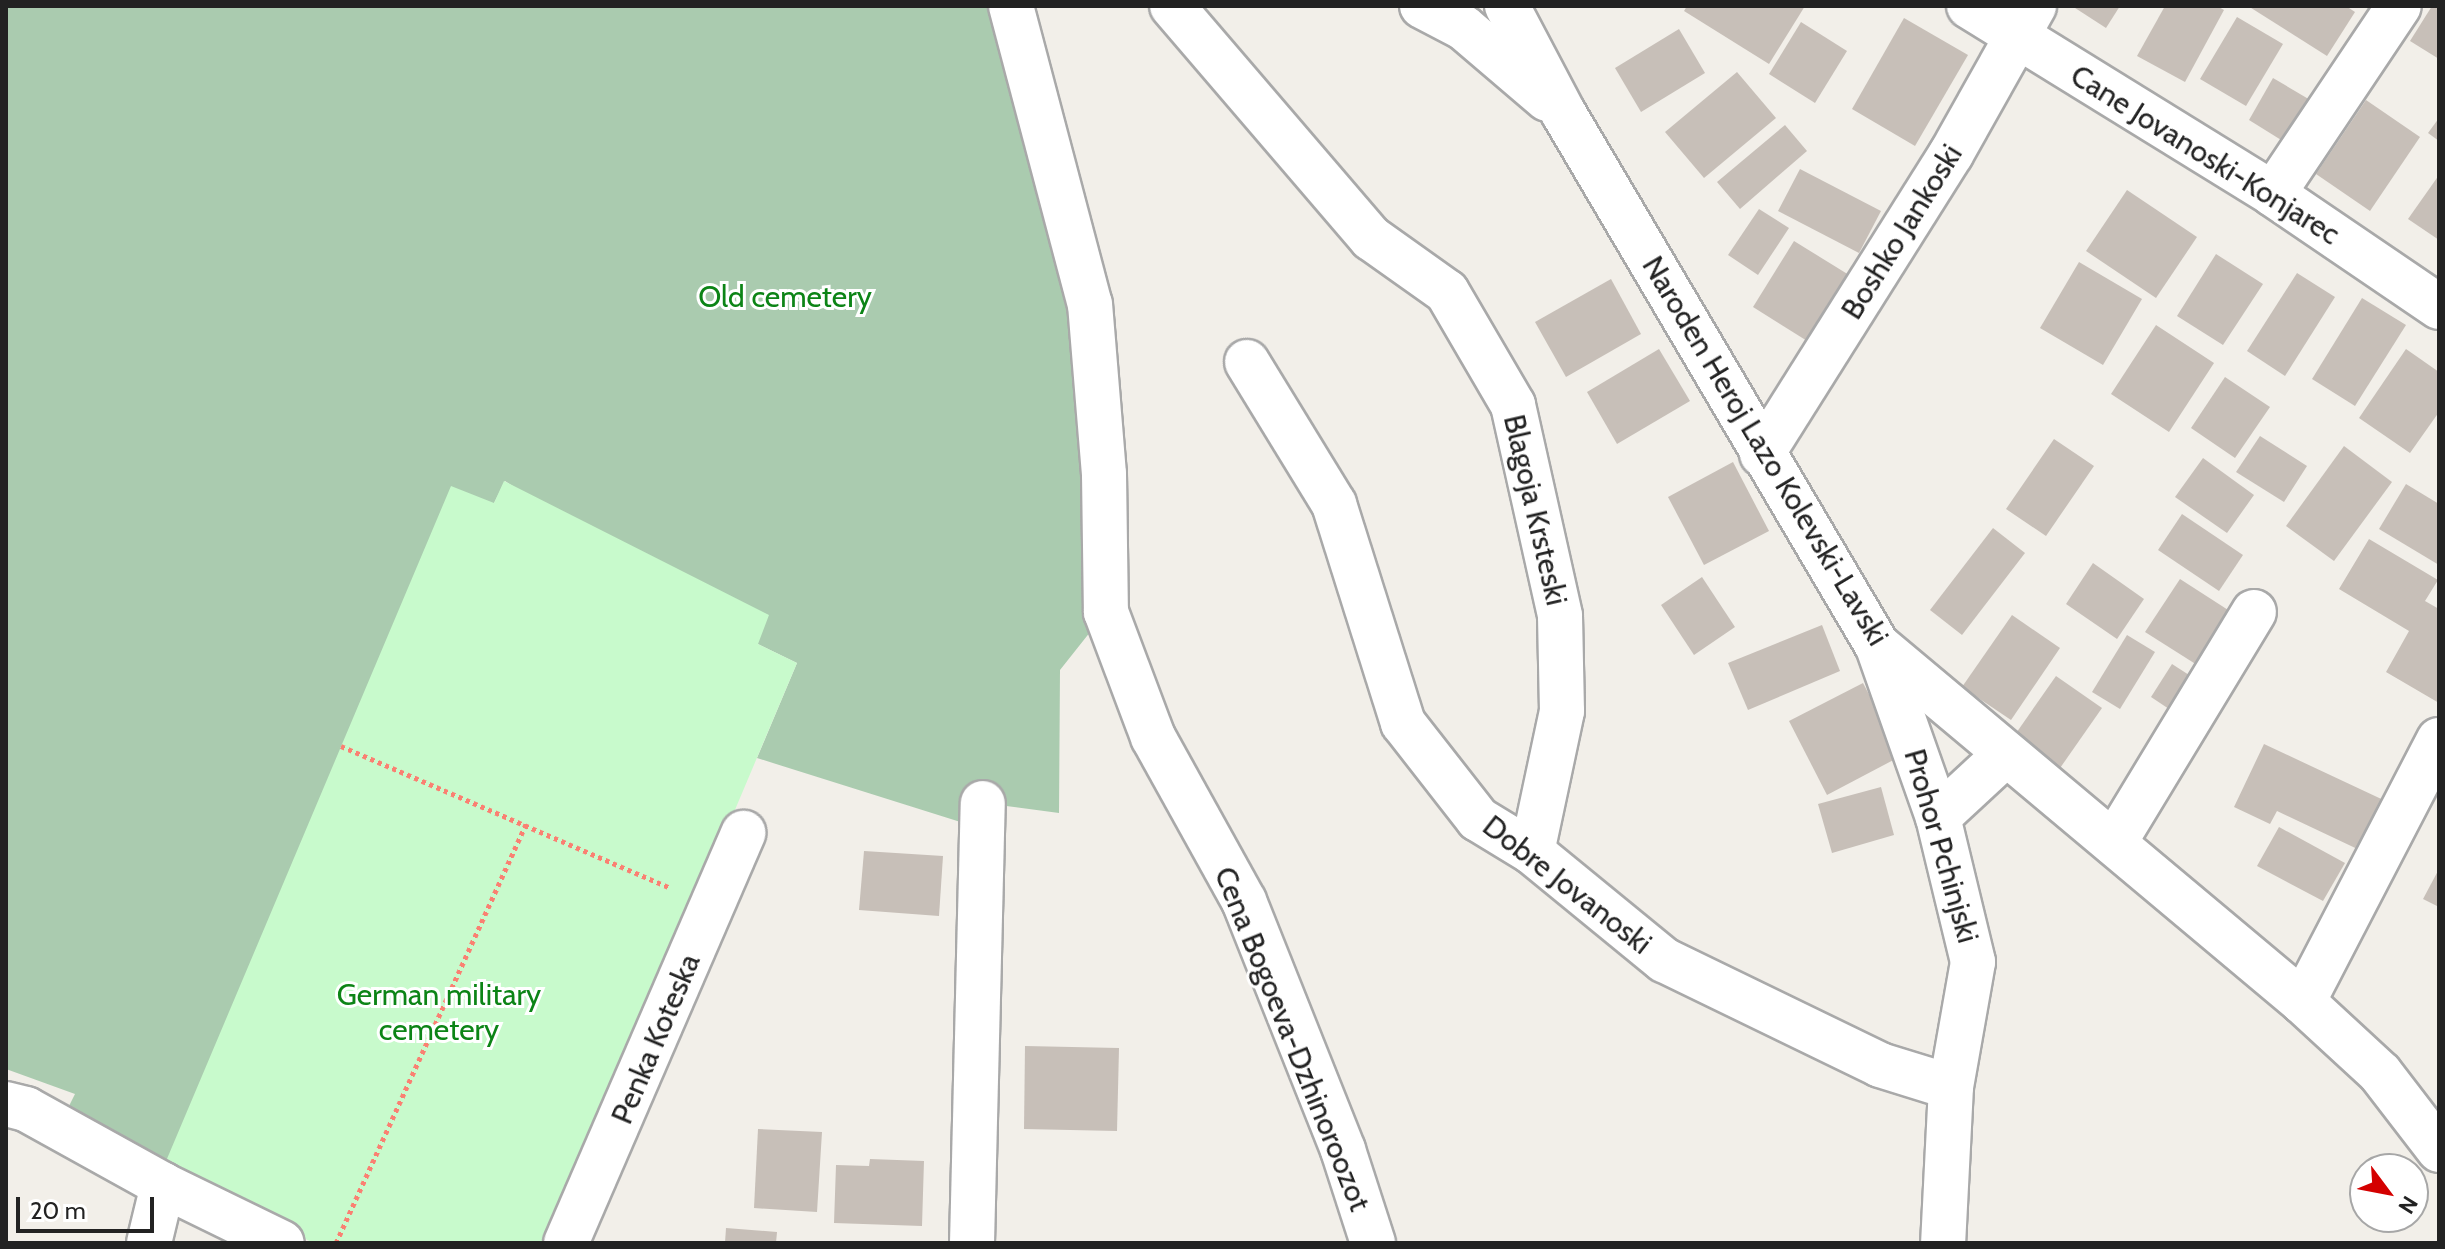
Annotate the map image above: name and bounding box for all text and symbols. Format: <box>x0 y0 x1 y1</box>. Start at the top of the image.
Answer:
street label: Cane Jovanoski-Konjarec <box>2064 57 2346 253</box>
street label: Boshko Jankoski <box>1834 138 1970 326</box>
street label: Naroden Heroj Lazo Kolevski-Lavski <box>1634 250 1896 652</box>
park label: Old cemetery <box>698 279 872 315</box>
street label: Blagoja Krsteski <box>1496 411 1574 609</box>
street label: Prohor Pchinjski <box>1896 745 1986 947</box>
street label: Dobre Jovanoski <box>1476 808 1658 962</box>
street label: Cena Bogoeva-Dzhinoroozot <box>1206 862 1378 1216</box>
street label: Penka Koteska <box>604 949 708 1129</box>
park label: German military cemetery <box>337 977 541 1048</box>
north arrow <box>2349 1153 2429 1233</box>
scale bar <box>20 1181 158 1231</box>
text: N <box>2393 1191 2424 1219</box>
text: 20 m <box>30 1196 86 1225</box>

